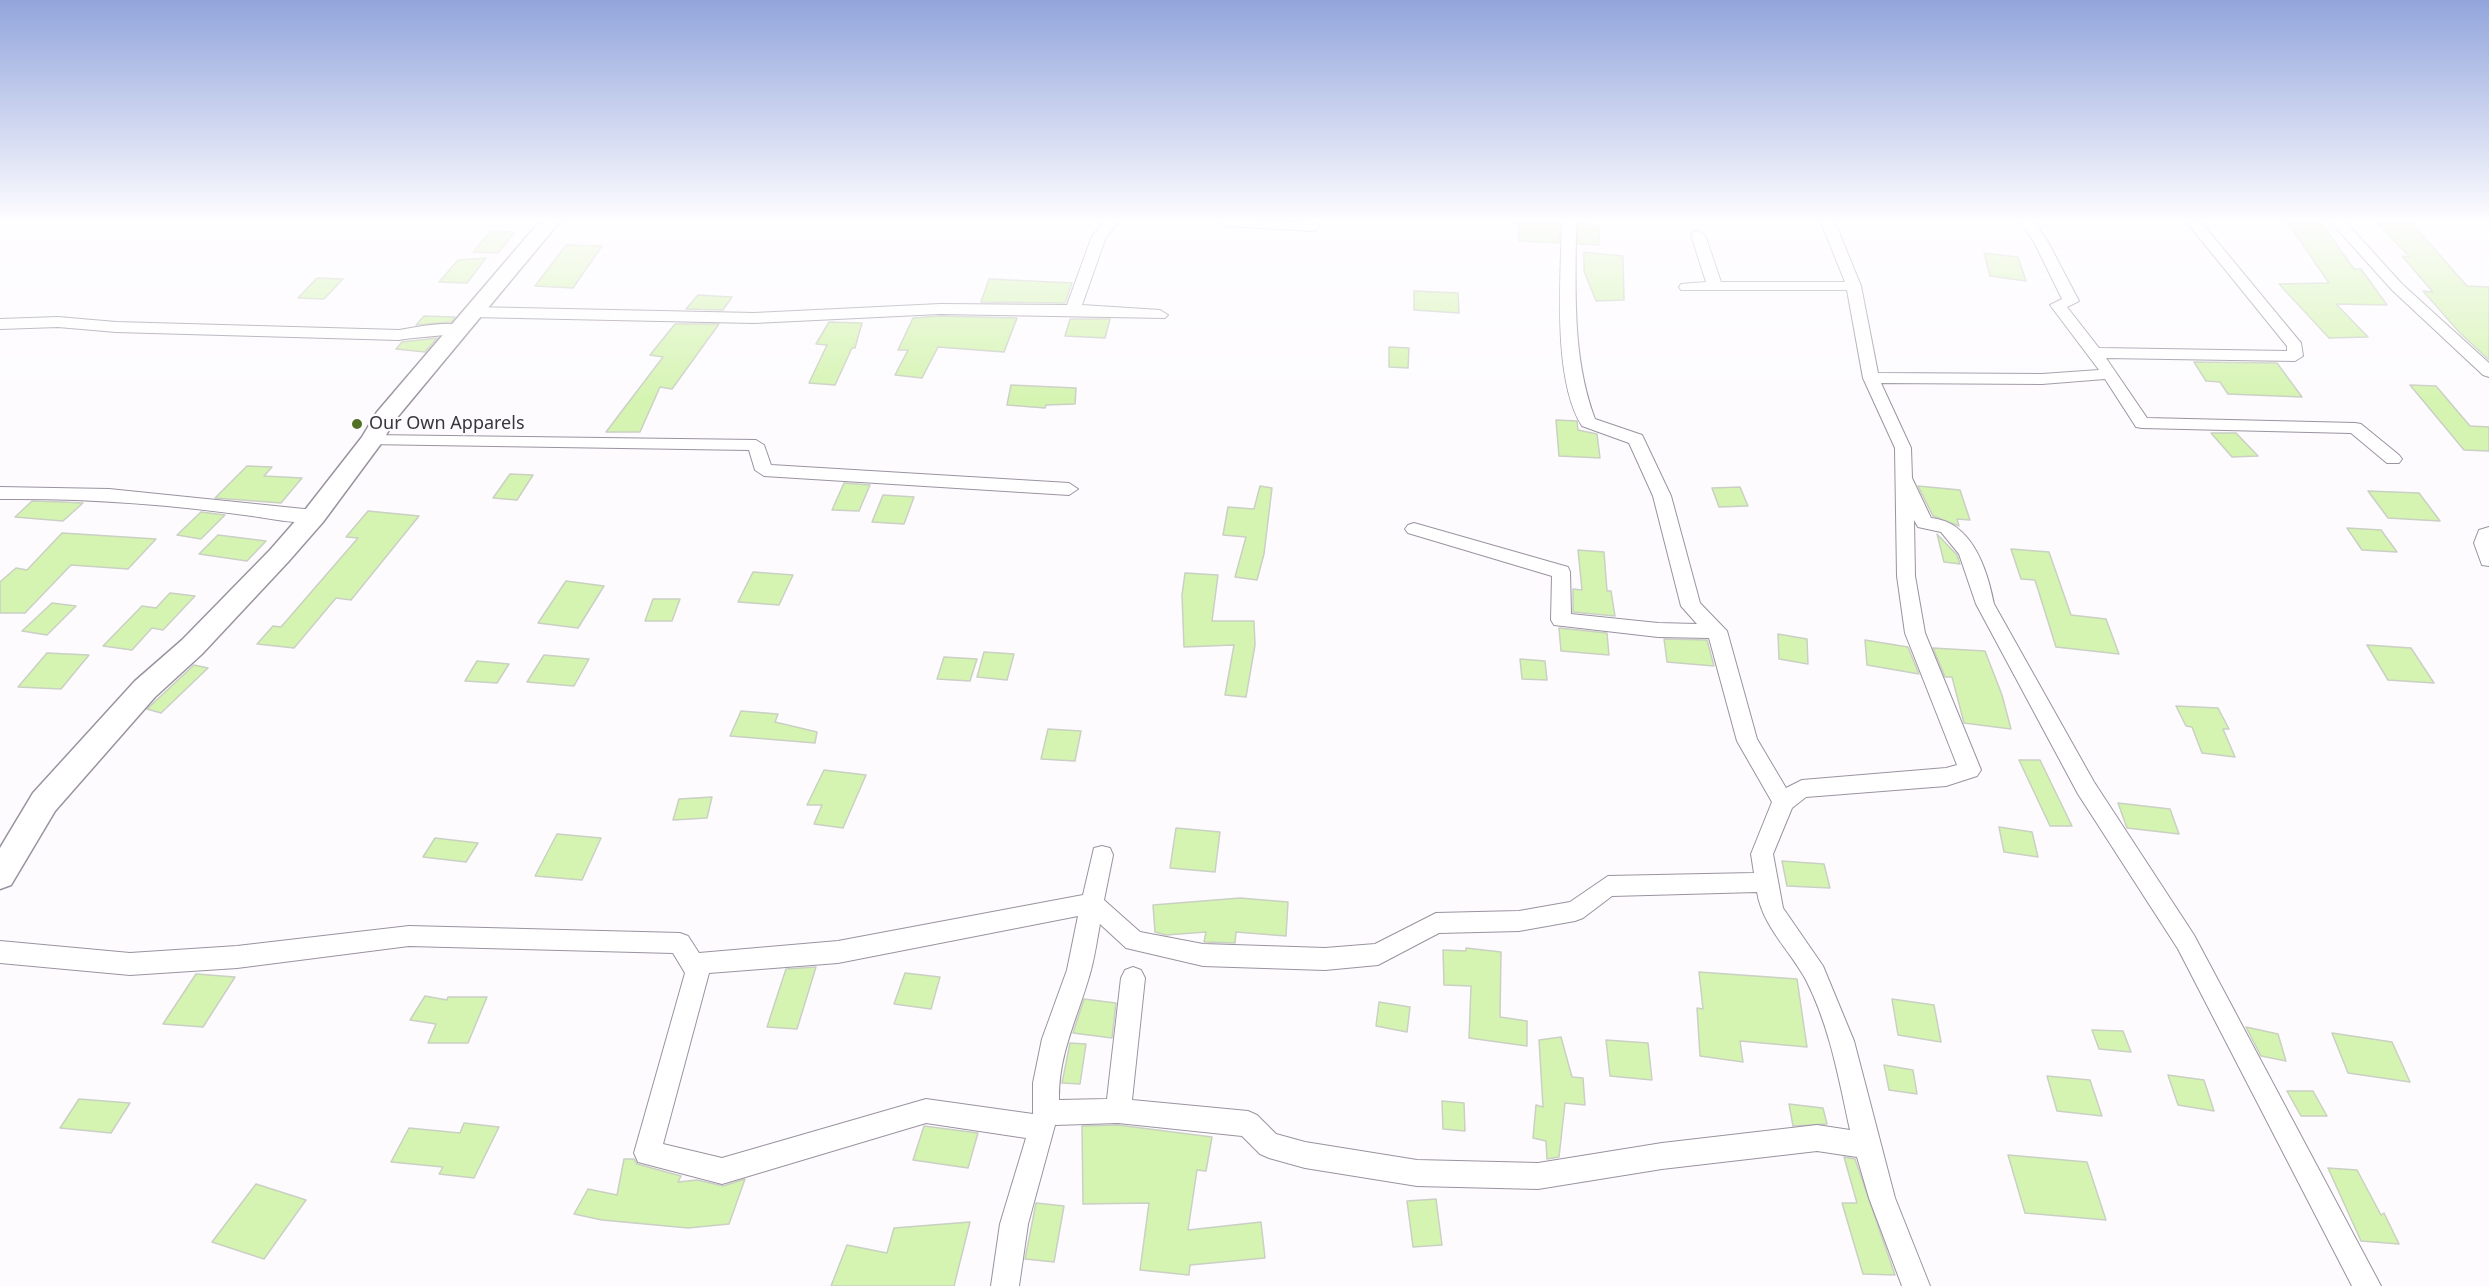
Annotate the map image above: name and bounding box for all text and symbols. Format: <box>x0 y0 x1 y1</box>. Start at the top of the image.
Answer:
place label: Our Own Apparels <box>369 413 525 435</box>
marker: Our Own Apparels <box>350 417 364 431</box>

